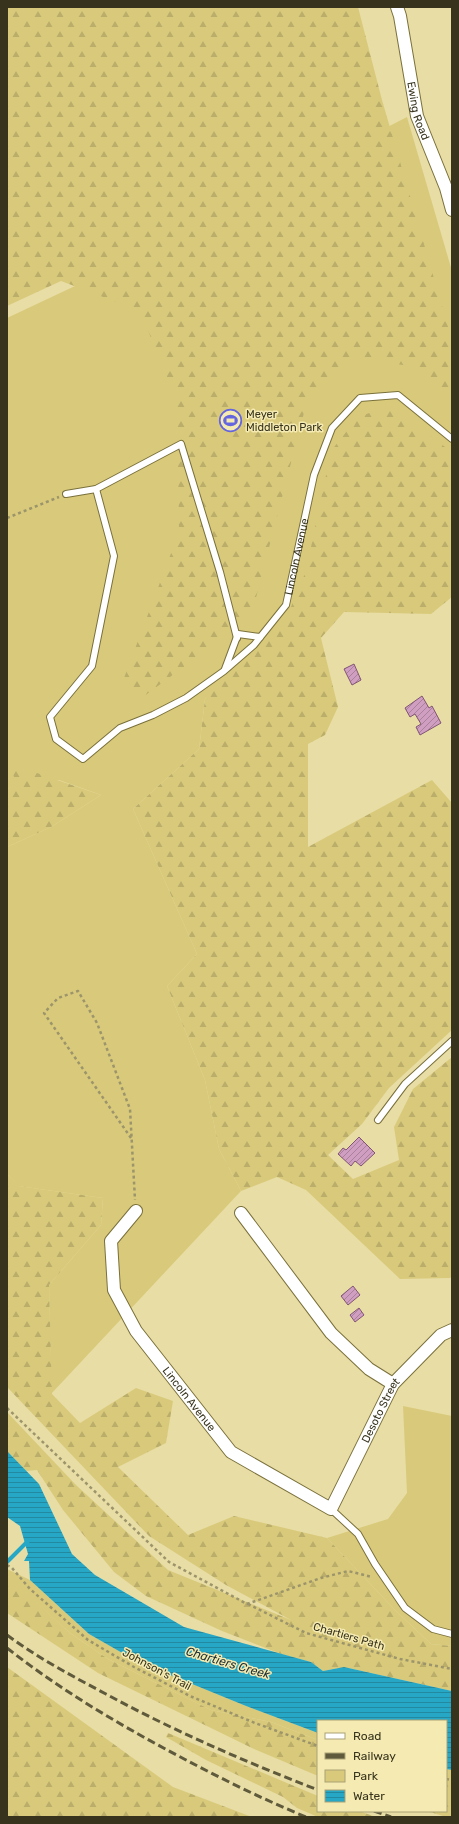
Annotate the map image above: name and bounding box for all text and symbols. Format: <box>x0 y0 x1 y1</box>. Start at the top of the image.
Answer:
street label: Ewing Road <box>404 81 432 142</box>
sports icon: Meyer Middleton Park <box>217 407 243 433</box>
place label: Meyer Middleton Park <box>246 408 322 434</box>
street label: Lincoln Avenue <box>282 517 312 596</box>
street label: Lincoln Avenue <box>160 1364 218 1434</box>
street label: Desoto Street <box>359 1375 403 1445</box>
street label: Chartiers Path <box>312 1620 386 1653</box>
water label: Chartiers Creek <box>184 1644 272 1682</box>
street label: Johnson's Trail <box>120 1646 193 1693</box>
legend <box>317 1720 447 1812</box>
text: Road <box>353 1729 381 1743</box>
text: Railway <box>353 1749 396 1763</box>
text: Park <box>353 1769 379 1783</box>
text: Water <box>353 1789 385 1803</box>

